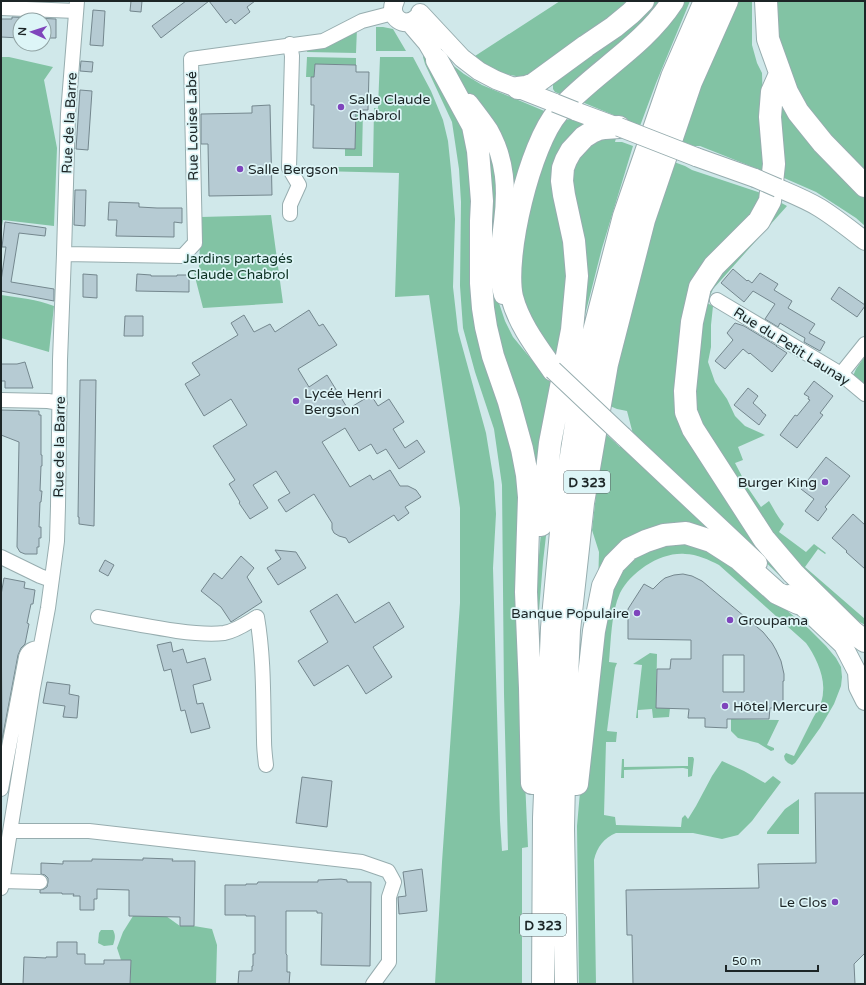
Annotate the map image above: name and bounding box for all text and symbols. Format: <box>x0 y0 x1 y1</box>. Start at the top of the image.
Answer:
north arrow <box>12 12 52 52</box>
text: N <box>16 27 29 36</box>
street label: Rue Louise Labé <box>183 71 202 181</box>
street label: Rue de la Barre <box>58 72 81 174</box>
place label: Salle Claude Chabrol <box>349 91 430 124</box>
marker: Salle Claude Chabrol <box>336 102 346 112</box>
place label: Salle Bergson <box>248 161 338 178</box>
marker: Salle Bergson <box>235 164 245 174</box>
park label: Jardins partagés Claude Chabrol <box>183 250 293 283</box>
street label: Rue du Petit Launay <box>730 304 854 389</box>
place label: Lycée Henri Bergson <box>304 385 382 418</box>
street label: Rue de la Barre <box>50 396 69 498</box>
marker: Lycée Henri Bergson <box>291 396 301 406</box>
road number: D 323 <box>564 471 610 493</box>
place label: Burger King <box>738 474 817 491</box>
marker: Burger King <box>820 477 830 487</box>
place label: Banque Populaire <box>511 605 629 622</box>
marker: Banque Populaire <box>632 608 642 618</box>
place label: Groupama <box>738 612 808 629</box>
marker: Groupama <box>725 615 735 625</box>
place label: Hôtel Mercure <box>733 698 828 715</box>
marker: Hôtel Mercure <box>720 701 730 711</box>
place label: Le Clos <box>779 894 827 911</box>
marker: Le Clos <box>830 897 840 907</box>
road number: D 323 <box>520 914 566 936</box>
scale bar <box>726 947 818 973</box>
text: 50 m <box>732 954 761 968</box>

